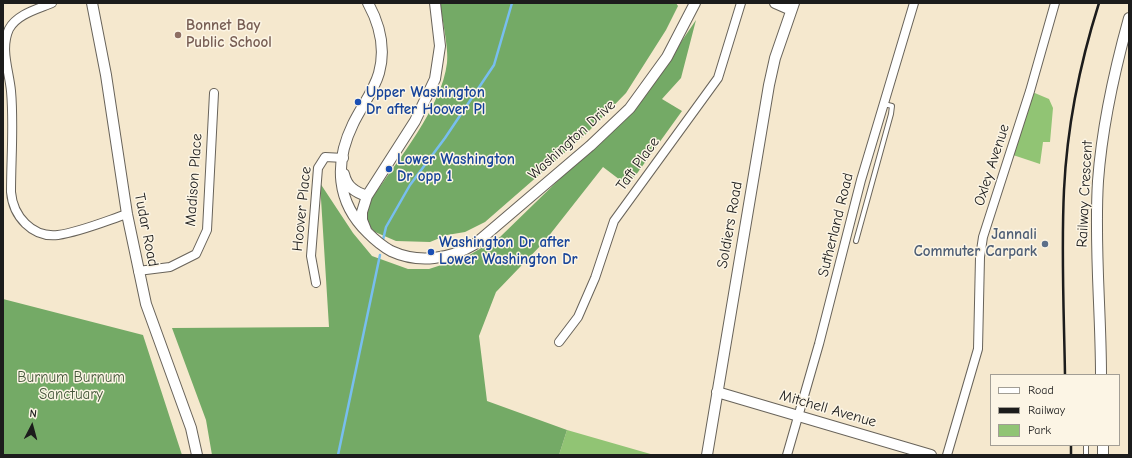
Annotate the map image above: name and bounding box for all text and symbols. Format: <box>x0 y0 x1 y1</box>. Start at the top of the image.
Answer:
place label: Bonnet Bay Public School <box>186 17 272 52</box>
marker: Bonnet Bay Public School <box>173 30 183 40</box>
place label: Upper Washington Dr after Hoover Pl <box>366 84 485 119</box>
street label: Washington Drive <box>525 96 619 184</box>
marker: Upper Washington Dr after Hoover Pl <box>353 97 363 107</box>
street label: Oxley Avenue <box>970 122 1014 208</box>
street label: Madison Place <box>182 133 206 227</box>
street label: Taft Place <box>613 134 663 194</box>
street label: Railway Crescent <box>1073 140 1097 248</box>
place label: Lower Washington Dr opp 1 <box>397 151 515 186</box>
marker: Lower Washington Dr opp 1 <box>384 164 394 174</box>
street label: Hoover Place <box>289 166 315 252</box>
street label: Sutherland Road <box>814 171 858 279</box>
street label: Soldiers Road <box>713 180 747 270</box>
street label: Tudar Road <box>130 192 162 268</box>
place label: Jannali Commuter Carpark <box>914 226 1037 261</box>
place label: Washington Dr after Lower Washington Dr <box>439 234 578 269</box>
marker: Jannali Commuter Carpark <box>1040 239 1050 249</box>
marker: Washington Dr after Lower Washington Dr <box>426 247 436 257</box>
park label: Burnum Burnum Sanctuary <box>17 369 125 404</box>
legend <box>990 374 1120 446</box>
text: Road <box>1028 383 1054 397</box>
street label: Mitchell Avenue <box>778 387 878 431</box>
text: Railway <box>1028 403 1065 417</box>
north arrow <box>12 406 52 446</box>
text: N <box>29 407 38 420</box>
text: Park <box>1028 423 1051 437</box>

